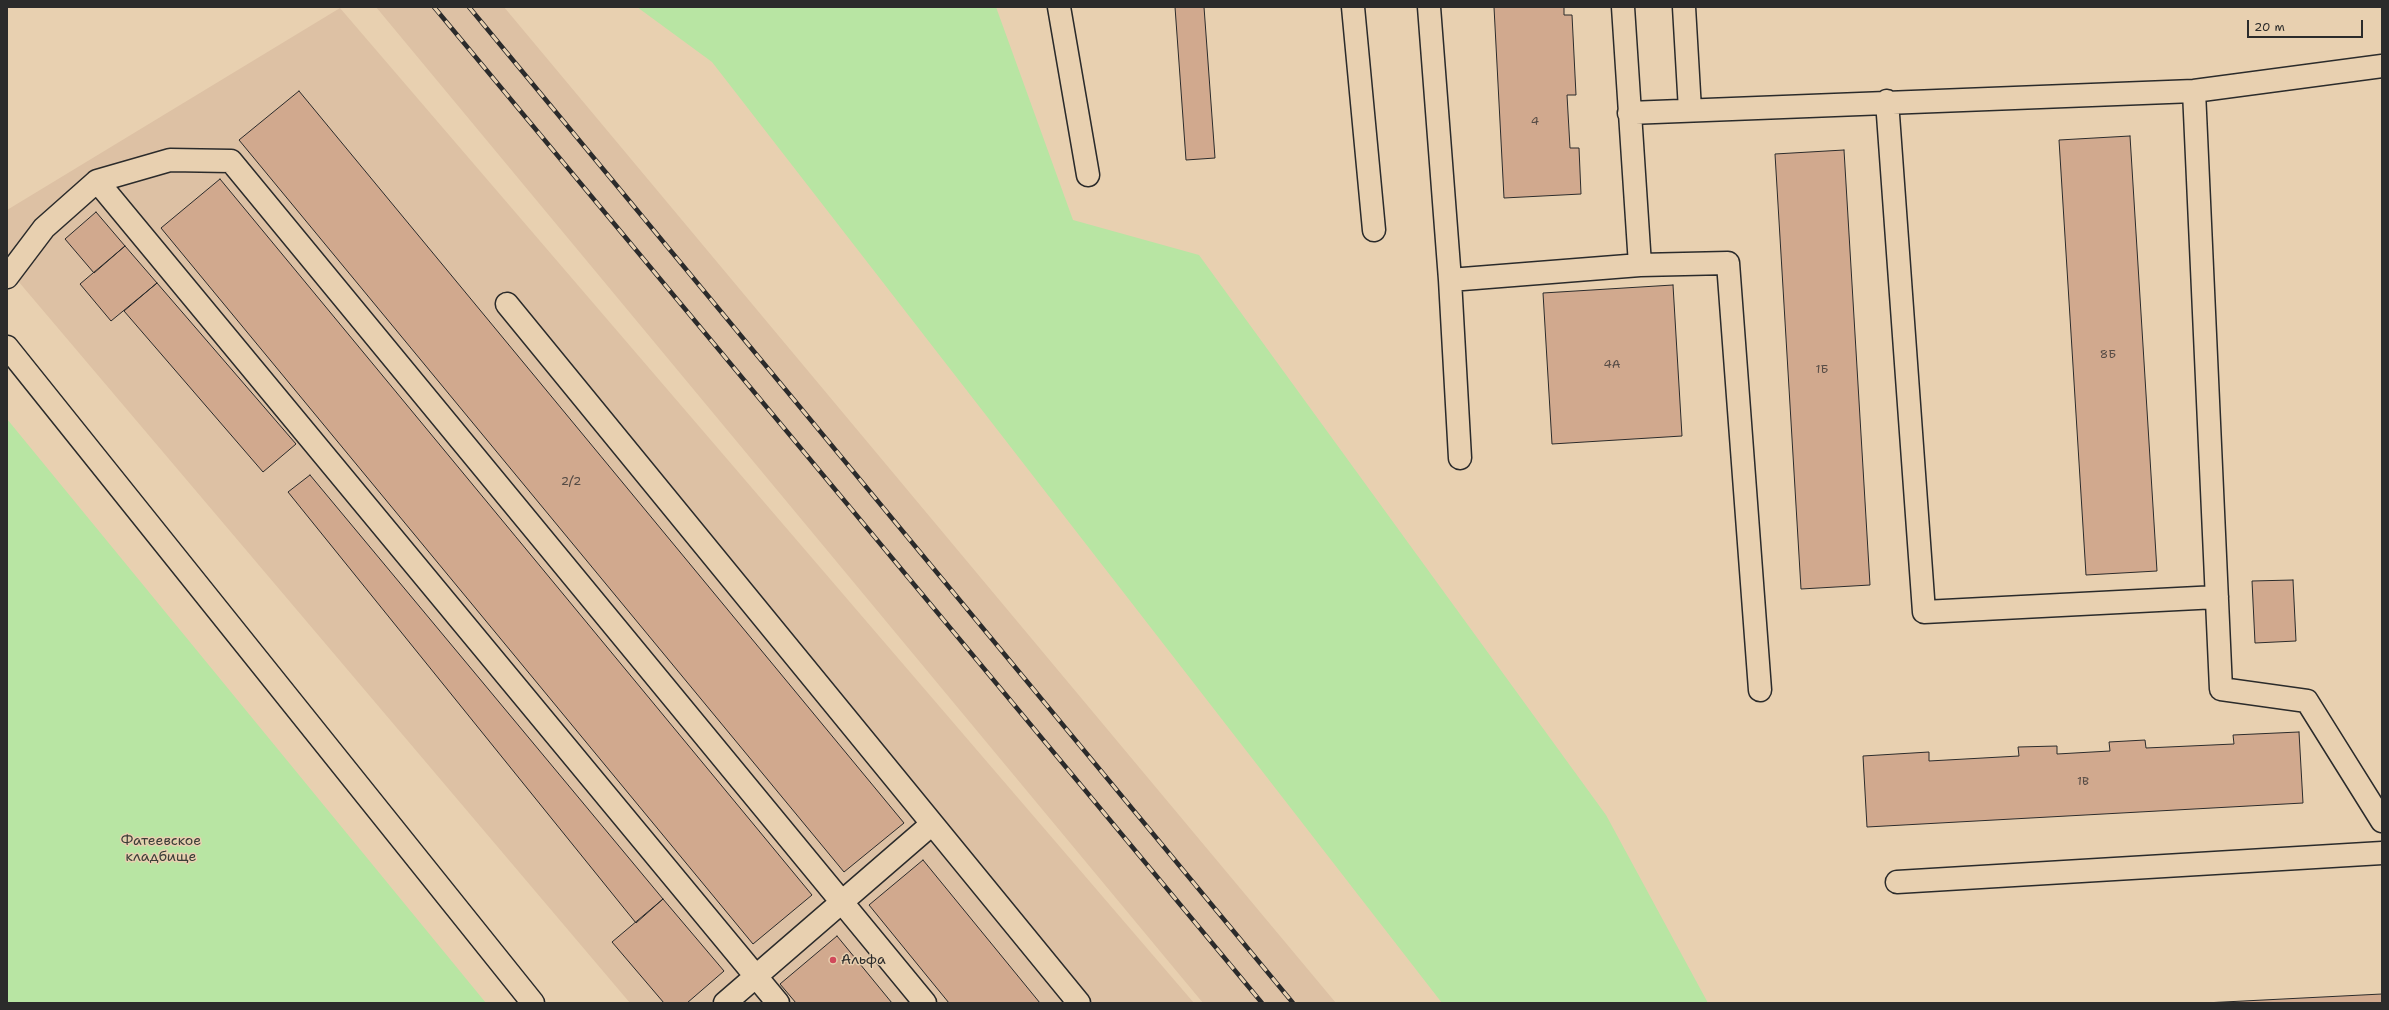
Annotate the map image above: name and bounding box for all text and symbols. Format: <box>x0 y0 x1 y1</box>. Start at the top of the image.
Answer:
scale bar <box>2249 12 2365 38</box>
text: 20 m <box>2254 19 2285 35</box>
house number: 4 <box>1531 115 1539 129</box>
house number: 8Б <box>2100 348 2116 362</box>
house number: 4А <box>1603 358 1621 372</box>
house number: 1Б <box>1816 363 1828 377</box>
house number: 2/2 <box>561 475 581 489</box>
house number: 1В <box>2077 775 2089 789</box>
park label: Фатеевское кладбище <box>121 833 201 866</box>
place label: Альфа <box>841 952 886 968</box>
marker: Альфа <box>828 955 838 965</box>

